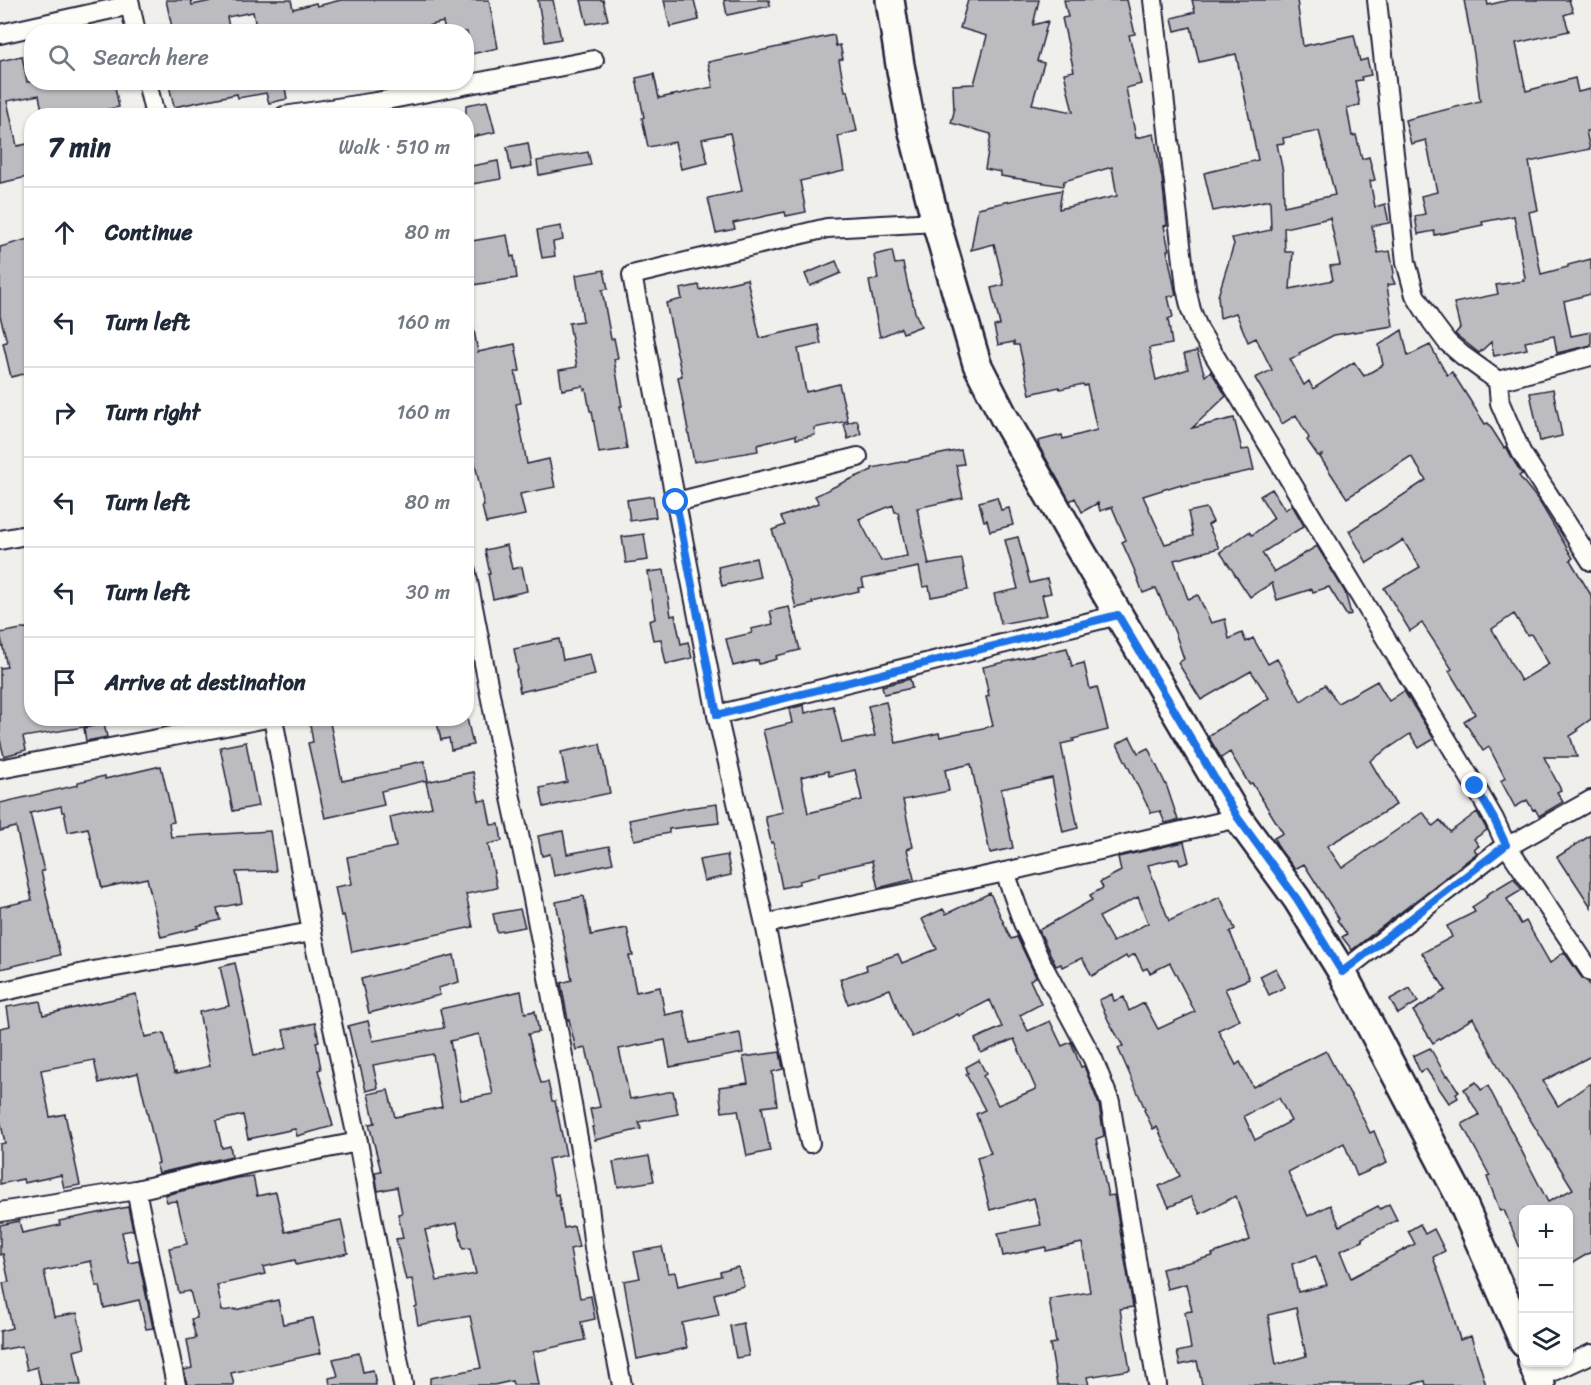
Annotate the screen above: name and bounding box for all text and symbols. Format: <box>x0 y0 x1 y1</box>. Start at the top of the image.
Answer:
search box <box>24 24 474 90</box>
text: Search here <box>93 38 209 77</box>
icon: search <box>45 41 78 74</box>
text: 7 min <box>48 124 111 170</box>
text: Walk · 510 m <box>338 130 450 165</box>
text: Continue <box>105 213 193 252</box>
text: 80 m <box>405 215 450 250</box>
icon: ahead <box>48 216 81 249</box>
text: Turn left <box>105 303 190 342</box>
text: 160 m <box>397 305 450 340</box>
icon: left <box>48 306 81 339</box>
text: Turn right <box>105 393 200 432</box>
text: 160 m <box>397 395 450 430</box>
icon: right <box>48 396 81 429</box>
text: Turn left <box>105 483 190 522</box>
text: 80 m <box>405 485 450 520</box>
icon: left <box>48 486 81 519</box>
route start <box>662 488 688 514</box>
text: Turn left <box>105 573 190 612</box>
text: 30 m <box>406 575 450 610</box>
icon: left <box>48 576 81 609</box>
text: Arrive at destination <box>105 663 306 702</box>
icon: arrive <box>48 666 81 699</box>
route end <box>1461 772 1487 798</box>
map controls <box>1519 1205 1573 1367</box>
button: + <box>1519 1205 1573 1259</box>
button: − <box>1519 1259 1573 1313</box>
button: layers <box>1519 1313 1573 1367</box>

